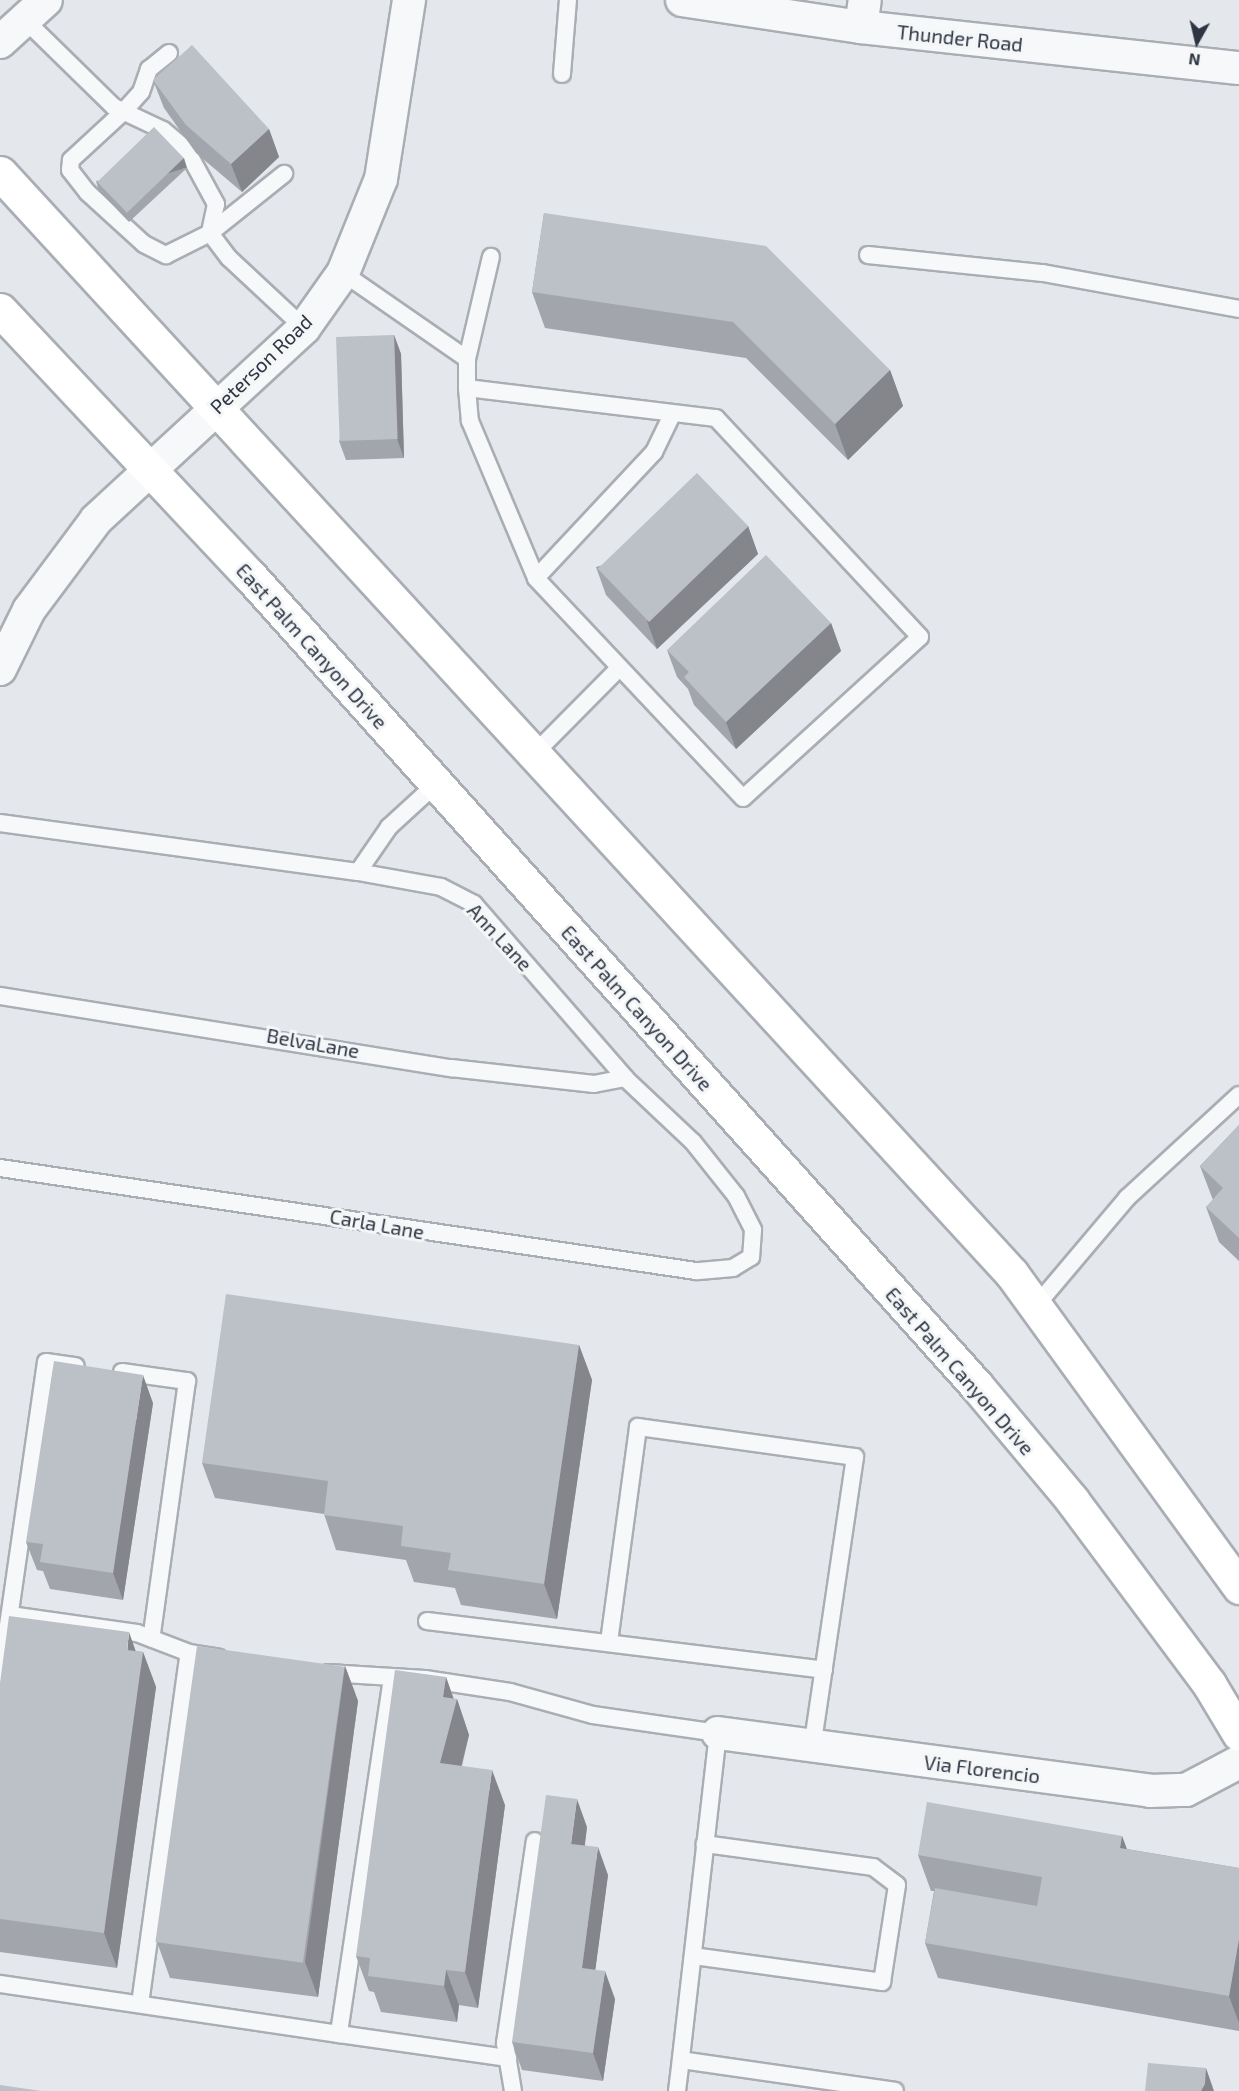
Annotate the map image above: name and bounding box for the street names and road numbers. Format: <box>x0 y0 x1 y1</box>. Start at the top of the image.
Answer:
street label: Thunder Road <box>896 19 1024 57</box>
street label: Peterson Road <box>205 309 317 419</box>
street label: East Palm Canyon Drive <box>231 558 393 734</box>
street label: Ann Lane <box>463 898 537 976</box>
street label: East Palm Canyon Drive <box>556 920 718 1096</box>
street label: BelvaLane <box>265 1023 361 1063</box>
street label: Carla Lane <box>328 1204 426 1244</box>
street label: East Palm Canyon Drive <box>881 1282 1039 1460</box>
street label: Via Florencio <box>923 1750 1041 1788</box>

